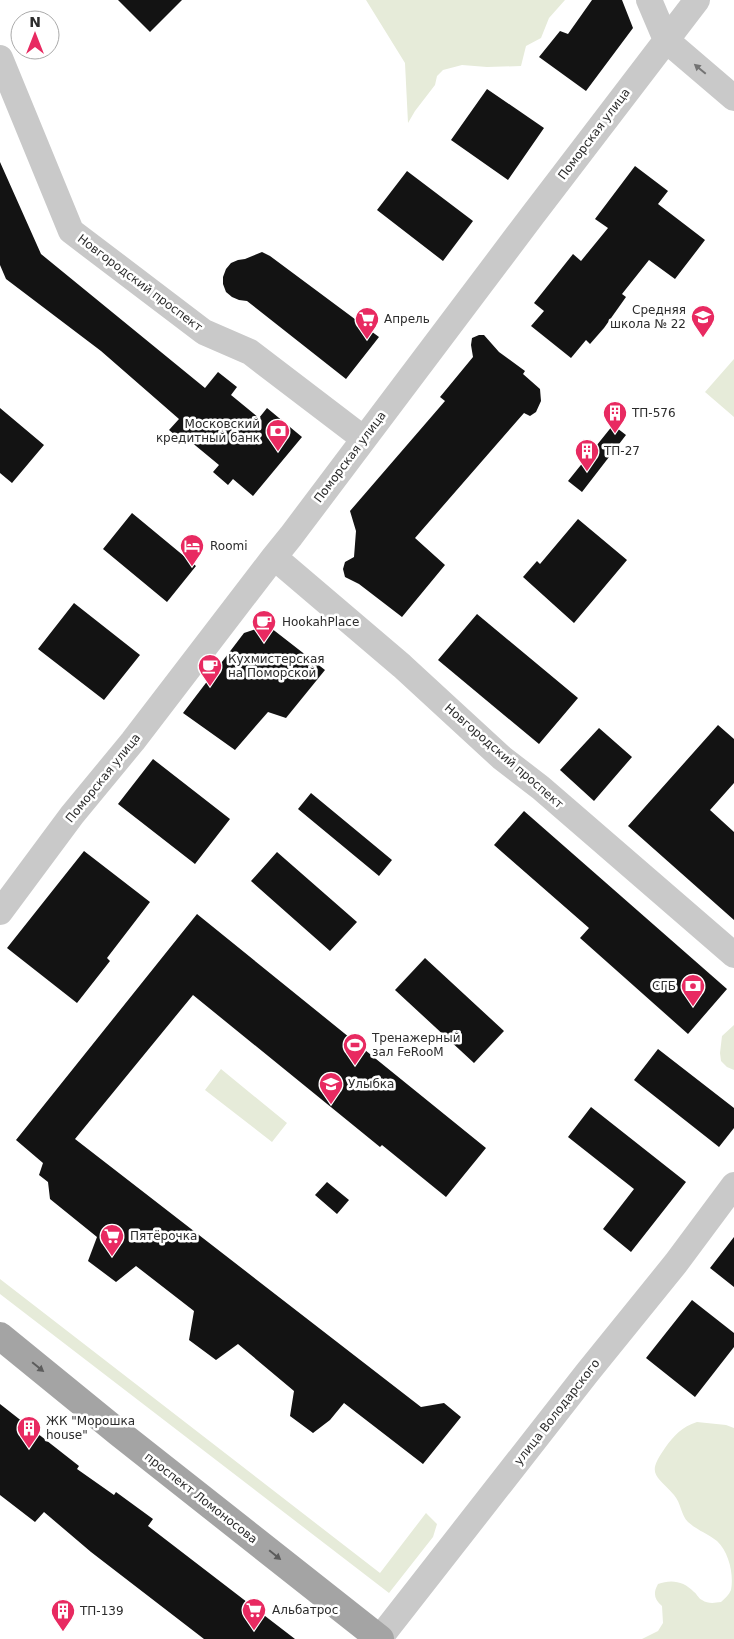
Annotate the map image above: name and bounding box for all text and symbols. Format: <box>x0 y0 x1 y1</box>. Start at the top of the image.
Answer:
north arrow <box>10 10 60 60</box>
text: N <box>29 14 41 30</box>
one-way arrow <box>694 63 706 75</box>
street label: Поморская улица <box>555 86 633 182</box>
street label: Новгородский проспект <box>75 232 205 334</box>
place label: Средняя школа № 22 <box>610 303 686 331</box>
school or university icon: Средняя школа № 22 <box>690 304 716 338</box>
supermarket icon: Апрель <box>354 306 380 340</box>
place label: Апрель <box>384 312 430 326</box>
building icon: ТП-576 <box>602 400 628 434</box>
place label: ТП-576 <box>631 406 676 420</box>
street label: Поморская улица <box>311 409 389 505</box>
place label: Московский кредитный банк <box>156 417 260 445</box>
bank icon: Московский кредитный банк <box>265 418 291 452</box>
building icon: ТП-27 <box>574 438 600 472</box>
place label: ТП-27 <box>603 444 640 458</box>
hotel icon: Roomi <box>179 533 205 567</box>
place label: Roomi <box>210 539 248 553</box>
cafe icon: HookahPlace <box>251 609 277 643</box>
place label: HookahPlace <box>282 615 359 629</box>
place label: Кухмистерская на Поморской <box>228 652 325 680</box>
cafe icon: Кухмистерская на Поморской <box>197 653 223 687</box>
street label: Новгородский проспект <box>442 701 566 811</box>
street label: Поморская улица <box>63 731 143 825</box>
bank icon: СГБ <box>680 973 706 1007</box>
place label: СГБ <box>652 979 676 993</box>
place label: Тренажерный зал FeRooM <box>371 1031 460 1059</box>
sports icon: Тренажерный зал FeRooM <box>342 1032 368 1066</box>
school or university icon: Улыбка <box>318 1071 344 1105</box>
place label: Улыбка <box>348 1077 394 1091</box>
supermarket icon: Пятёрочка <box>99 1223 125 1257</box>
place label: Пятёрочка <box>130 1229 197 1243</box>
street label: улица Володарского <box>511 1356 603 1468</box>
one-way arrow <box>31 1362 44 1373</box>
place label: ЖК "Морошка house" <box>46 1414 135 1442</box>
building icon: ЖК "Морошка house" <box>16 1415 42 1449</box>
street label: проспект Ломоносова <box>142 1450 260 1546</box>
one-way arrow <box>268 1550 281 1561</box>
supermarket icon: Альбатрос <box>241 1597 267 1631</box>
building icon: ТП-139 <box>50 1598 76 1632</box>
place label: Альбатрос <box>272 1603 338 1617</box>
place label: ТП-139 <box>79 1604 124 1618</box>

